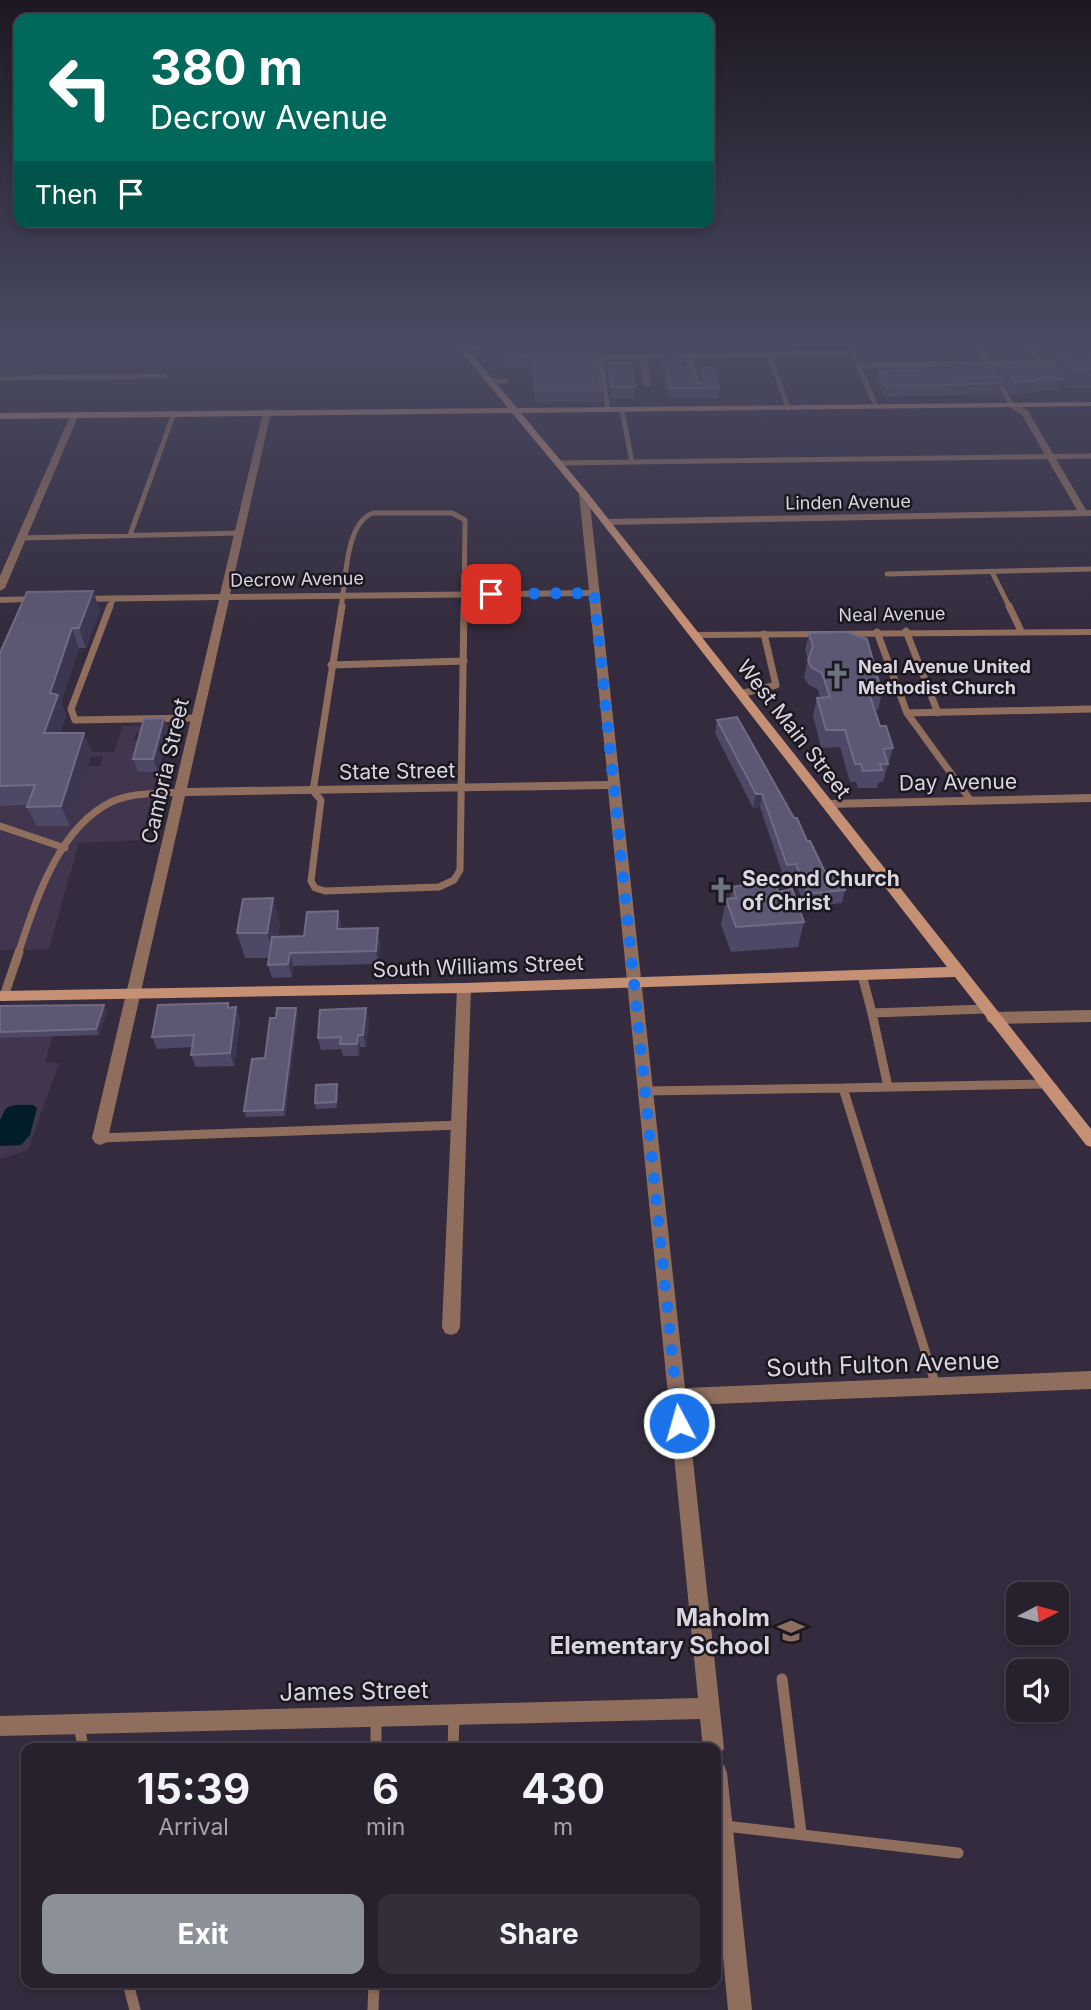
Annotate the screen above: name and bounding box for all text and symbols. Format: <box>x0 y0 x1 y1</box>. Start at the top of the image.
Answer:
text: 380 m <box>150 38 303 97</box>
icon: left <box>35 42 126 133</box>
text: Decrow Avenue <box>150 98 388 137</box>
icon: arrive <box>112 175 150 213</box>
text: Then <box>35 179 98 210</box>
street label: Linden Avenue <box>785 490 911 514</box>
pin <box>461 564 521 624</box>
street label: Decrow Avenue <box>230 567 364 591</box>
icon: arrive <box>472 575 510 613</box>
street label: Neal Avenue <box>838 603 946 625</box>
street label: West Main Street <box>732 655 856 803</box>
place label: Neal Avenue United Methodist Church <box>858 656 1031 698</box>
church icon: Neal Avenue United Methodist Church <box>822 661 852 691</box>
street label: Cambria Street <box>136 696 194 846</box>
street label: State Street <box>339 757 455 785</box>
street label: Day Avenue <box>899 768 1017 796</box>
place label: Second Church of Christ <box>742 866 900 915</box>
church icon: Second Church of Christ <box>706 875 736 905</box>
street label: South Williams Street <box>372 950 584 982</box>
street label: South Fulton Avenue <box>766 1345 1000 1383</box>
position arrow <box>642 1386 716 1460</box>
north arrow <box>1006 1582 1069 1645</box>
map controls <box>1006 1582 1069 1722</box>
place label: Maholm Elementary School <box>550 1603 770 1660</box>
school or university icon: Maholm Elementary School <box>776 1616 806 1646</box>
button: sound <box>1006 1659 1069 1722</box>
street label: James Street <box>279 1675 429 1707</box>
text: 15:39 <box>137 1763 250 1814</box>
text: 6 <box>372 1763 399 1814</box>
text: 430 <box>521 1763 605 1814</box>
text: Arrival <box>158 1813 229 1841</box>
text: min <box>366 1813 405 1841</box>
text: m <box>553 1813 573 1841</box>
button: Exit <box>42 1894 364 1974</box>
button: Share <box>378 1894 700 1974</box>

